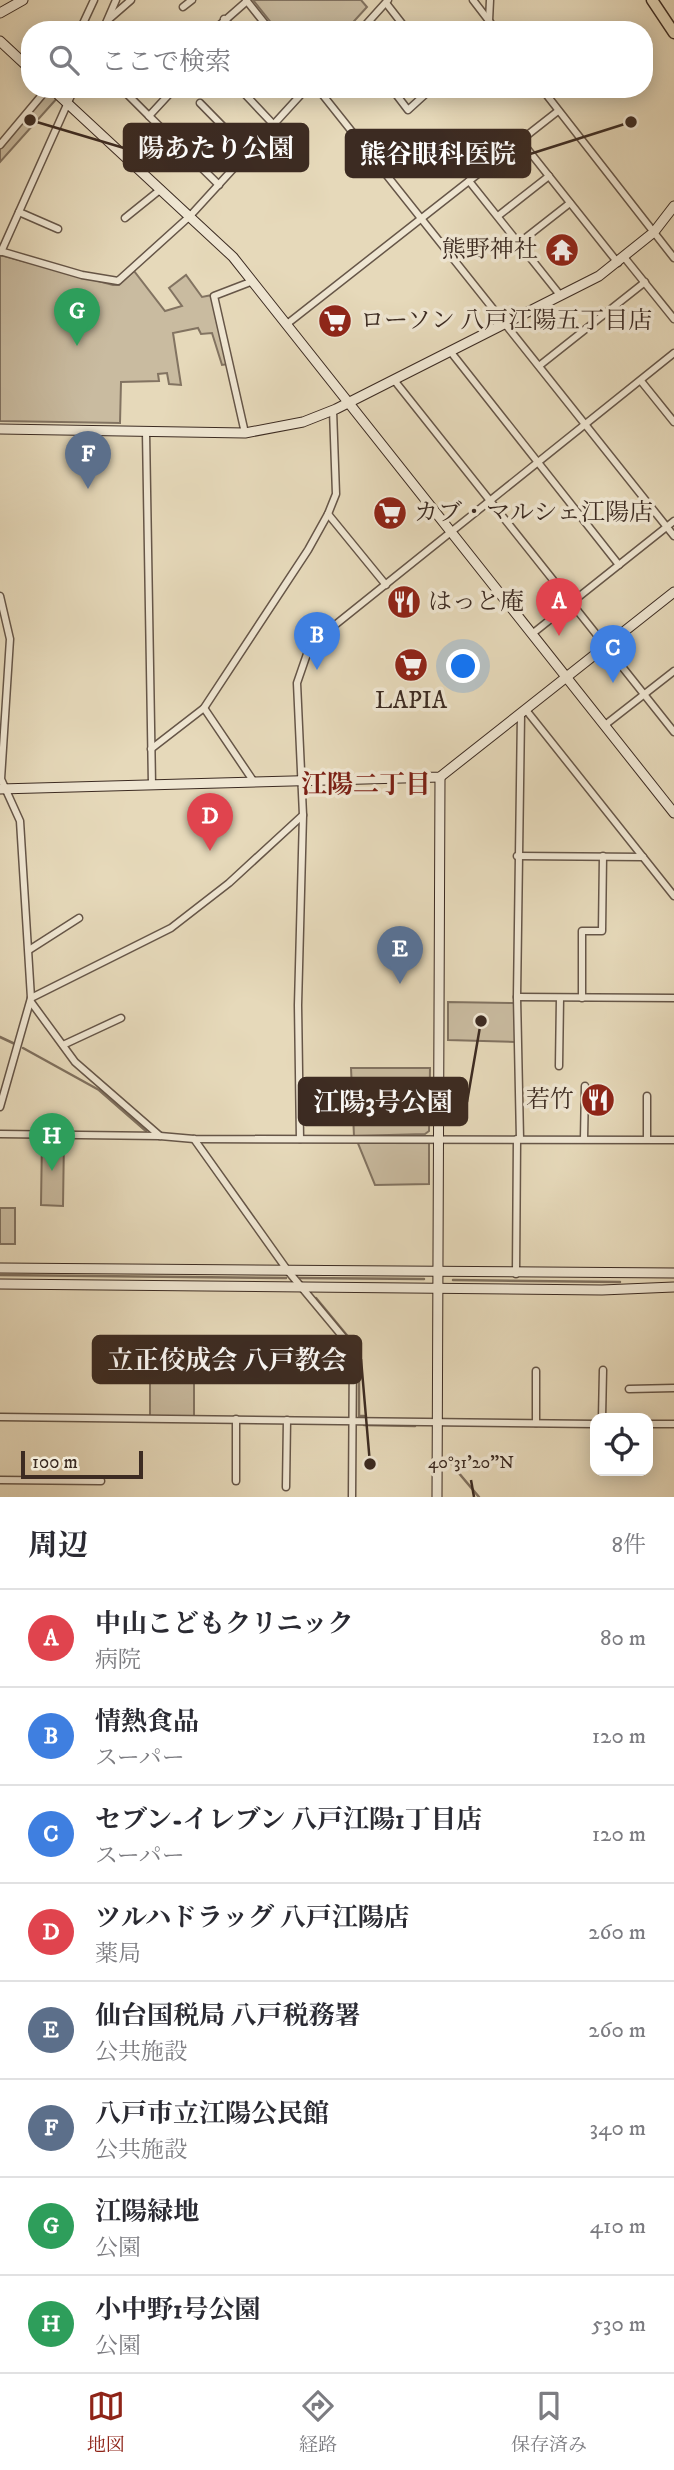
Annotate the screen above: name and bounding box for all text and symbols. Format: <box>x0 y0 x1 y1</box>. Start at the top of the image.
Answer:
search box <box>21 21 653 98</box>
icon: search <box>45 41 83 79</box>
text: ここで検索 <box>101 46 231 79</box>
callout: 陽あたり公園 <box>124 124 308 171</box>
callout: 熊谷眼科医院 <box>346 130 530 177</box>
text: 陽あたり公園 <box>138 133 294 166</box>
text: 熊谷眼科医院 <box>360 139 516 172</box>
temple icon: 熊野神社 <box>543 231 581 269</box>
place label: 熊野神社 <box>442 235 538 265</box>
pin: G <box>54 288 100 346</box>
supermarket icon: ローソン 八戸江陽五丁目店 <box>316 302 354 340</box>
place label: ローソン 八戸江陽五丁目店 <box>360 306 652 336</box>
pin: F <box>65 431 111 489</box>
supermarket icon: カブ・マルシェ江陽店 <box>371 494 409 532</box>
place label: カブ・マルシェ江陽店 <box>414 498 653 528</box>
pin: A <box>536 578 582 636</box>
restaurant icon: はっと庵 <box>385 583 423 621</box>
place label: はっと庵 <box>428 587 524 617</box>
pin: B <box>294 612 340 670</box>
pin: C <box>590 625 636 683</box>
supermarket icon: LAPIA <box>392 646 430 684</box>
your location <box>446 649 480 683</box>
place label: LAPIA <box>375 686 448 716</box>
district label: 江陽二丁目 <box>301 769 431 802</box>
pin: D <box>187 793 233 851</box>
pin: E <box>377 926 423 984</box>
callout: 江陽3号公園 <box>299 1078 467 1125</box>
restaurant icon: 若竹 <box>579 1081 617 1119</box>
place label: 若竹 <box>526 1085 574 1115</box>
text: 江陽3号公園 <box>313 1087 453 1120</box>
pin: H <box>29 1113 75 1171</box>
callout: 立正佼成会 八戸教会 <box>93 1336 361 1383</box>
text: 立正佼成会 八戸教会 <box>107 1345 347 1378</box>
map controls <box>590 1413 653 1476</box>
button: locate <box>590 1413 653 1476</box>
scale bar <box>21 1448 144 1480</box>
text: 100 m <box>32 1451 78 1474</box>
text: 40°31'20"N <box>428 1452 514 1474</box>
text: 周辺 <box>28 1528 88 1565</box>
text: 8件 <box>611 1531 646 1560</box>
text: 中山こどもクリニック <box>95 1608 353 1641</box>
text: A <box>44 1624 58 1653</box>
text: 80 m <box>600 1624 646 1653</box>
text: 病院 <box>95 1646 141 1675</box>
text: 情熱食品 <box>95 1706 199 1739</box>
text: B <box>44 1722 58 1751</box>
text: 120 m <box>592 1722 646 1751</box>
text: スーパー <box>95 1744 185 1773</box>
text: セブン-イレブン 八戸江陽1丁目店 <box>95 1804 483 1837</box>
text: C <box>43 1820 59 1849</box>
text: 120 m <box>592 1820 646 1849</box>
text: スーパー <box>95 1842 185 1871</box>
text: ツルハドラッグ 八戸江陽店 <box>95 1902 410 1935</box>
text: D <box>42 1918 60 1947</box>
text: 260 m <box>588 1918 646 1947</box>
text: 薬局 <box>95 1940 141 1969</box>
text: 仙台国税局 八戸税務署 <box>95 2000 361 2033</box>
text: E <box>43 2016 59 2045</box>
text: 260 m <box>588 2016 646 2045</box>
text: 公共施設 <box>95 2038 187 2067</box>
text: 八戸市立江陽公民館 <box>95 2098 329 2131</box>
text: F <box>44 2114 58 2143</box>
text: 340 m <box>590 2114 646 2143</box>
text: 公共施設 <box>95 2136 187 2165</box>
text: 江陽緑地 <box>95 2196 199 2229</box>
text: G <box>43 2212 59 2241</box>
text: 410 m <box>590 2212 646 2241</box>
text: 公園 <box>95 2234 141 2263</box>
text: 小中野1号公園 <box>95 2294 261 2327</box>
text: H <box>41 2310 61 2339</box>
text: 530 m <box>591 2310 646 2339</box>
text: 公園 <box>95 2332 141 2361</box>
tab: 地図 <box>87 2387 125 2457</box>
tab: 経路 <box>299 2387 337 2457</box>
tab: 保存済み <box>511 2387 587 2457</box>

